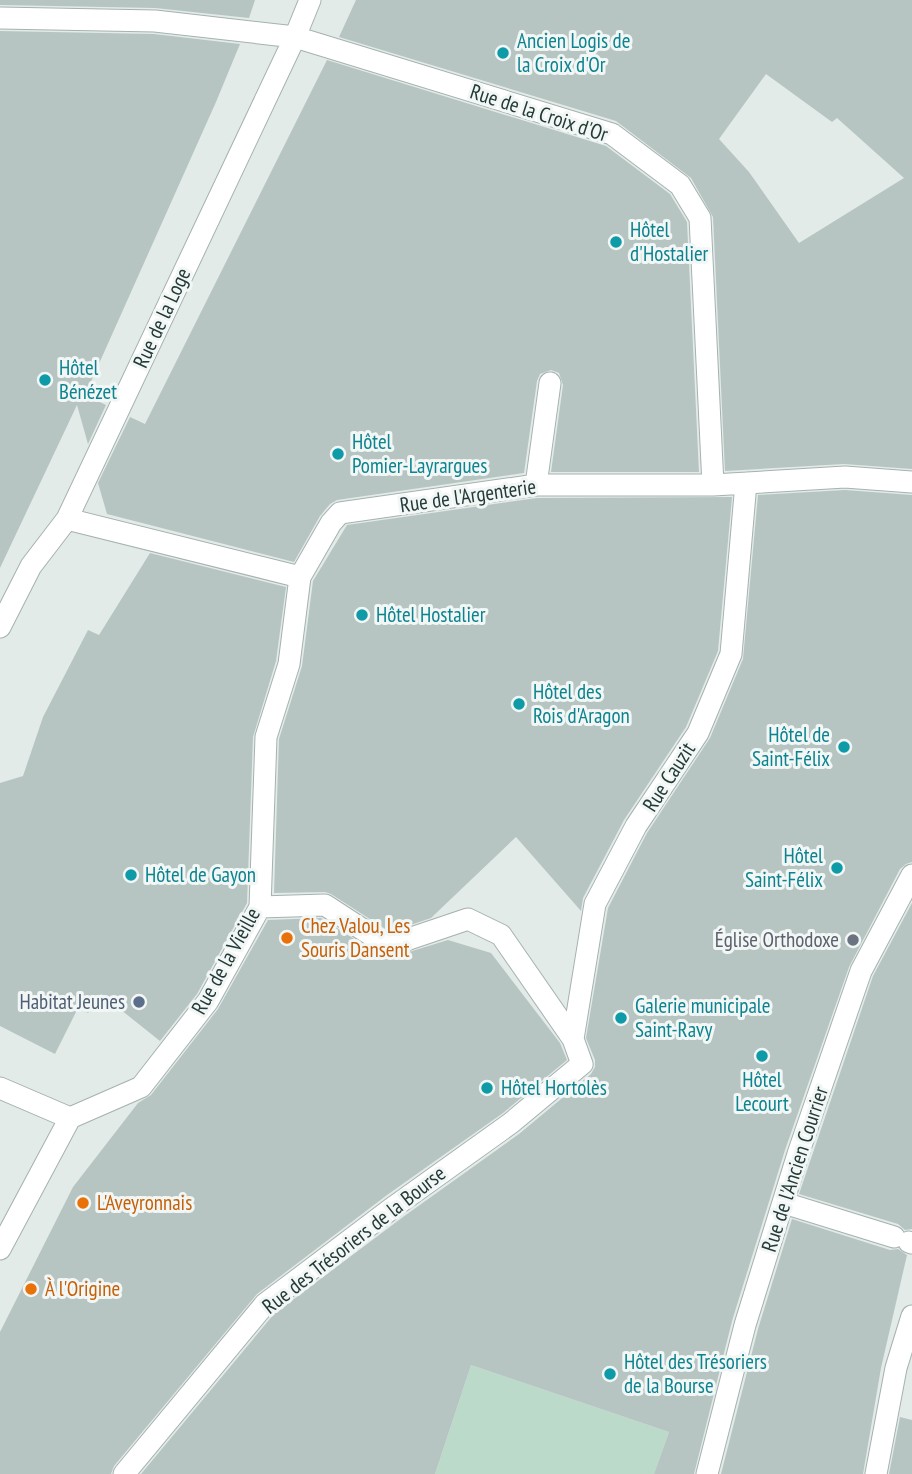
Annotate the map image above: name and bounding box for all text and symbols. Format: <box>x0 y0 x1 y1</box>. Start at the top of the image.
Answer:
place label: Ancien Logis de la Croix d'Or <box>517 27 630 78</box>
marker: Ancien Logis de la Croix d'Or <box>495 45 511 61</box>
street label: Rue de la Croix d'Or <box>467 78 612 148</box>
place label: Hôtel d'Hostalier <box>630 216 709 267</box>
marker: Hôtel d'Hostalier <box>608 234 624 250</box>
street label: Rue de la Loge <box>127 264 196 372</box>
place label: Hôtel Bénézet <box>59 354 117 405</box>
marker: Hôtel Bénézet <box>37 372 53 388</box>
place label: Hôtel Pomier-Layrargues <box>352 428 487 479</box>
marker: Hôtel Pomier-Layrargues <box>330 446 346 462</box>
street label: Rue de l'Argenterie <box>398 473 538 518</box>
place label: Hôtel Hostalier <box>376 601 486 628</box>
marker: Hôtel Hostalier <box>354 607 370 623</box>
place label: Hôtel des Rois d'Aragon <box>533 678 630 729</box>
marker: Hôtel des Rois d'Aragon <box>511 696 527 712</box>
place label: Hôtel de Saint-Félix <box>752 721 830 772</box>
street label: Rue Cauzit <box>636 737 701 816</box>
marker: Hôtel de Saint-Félix <box>836 739 852 755</box>
place label: Hôtel Saint-Félix <box>745 842 823 893</box>
marker: Hôtel Saint-Félix <box>829 860 845 876</box>
place label: Hôtel de Gayon <box>145 861 256 888</box>
marker: Hôtel de Gayon <box>123 867 139 883</box>
street label: Rue de la Vieille <box>185 903 266 1019</box>
place label: Chez Valou, Les Souris Dansent <box>301 912 410 963</box>
place label: Église Orthodoxe <box>715 926 839 953</box>
marker: Chez Valou, Les Souris Dansent <box>279 930 295 946</box>
marker: Église Orthodoxe <box>845 932 861 948</box>
place label: Habitat Jeunes <box>19 988 125 1015</box>
place label: Galerie municipale Saint-Ravy <box>635 992 770 1043</box>
marker: Habitat Jeunes <box>131 994 147 1010</box>
marker: Galerie municipale Saint-Ravy <box>613 1010 629 1026</box>
marker: Hôtel Lecourt <box>754 1048 770 1064</box>
place label: Hôtel Lecourt <box>735 1066 789 1117</box>
place label: Hôtel Hortolès <box>501 1074 607 1101</box>
marker: Hôtel Hortolès <box>479 1080 495 1096</box>
street label: Rue de l'Ancien Courrier <box>755 1082 834 1255</box>
street label: Rue des Trésoriers de la Bourse <box>257 1160 451 1320</box>
place label: L'Aveyronnais <box>97 1189 192 1216</box>
marker: L'Aveyronnais <box>75 1195 91 1211</box>
place label: À l'Origine <box>45 1275 120 1302</box>
marker: À l'Origine <box>23 1281 39 1297</box>
place label: Hôtel des Trésoriers de la Bourse <box>624 1348 767 1399</box>
marker: Hôtel des Trésoriers de la Bourse <box>602 1366 618 1382</box>

